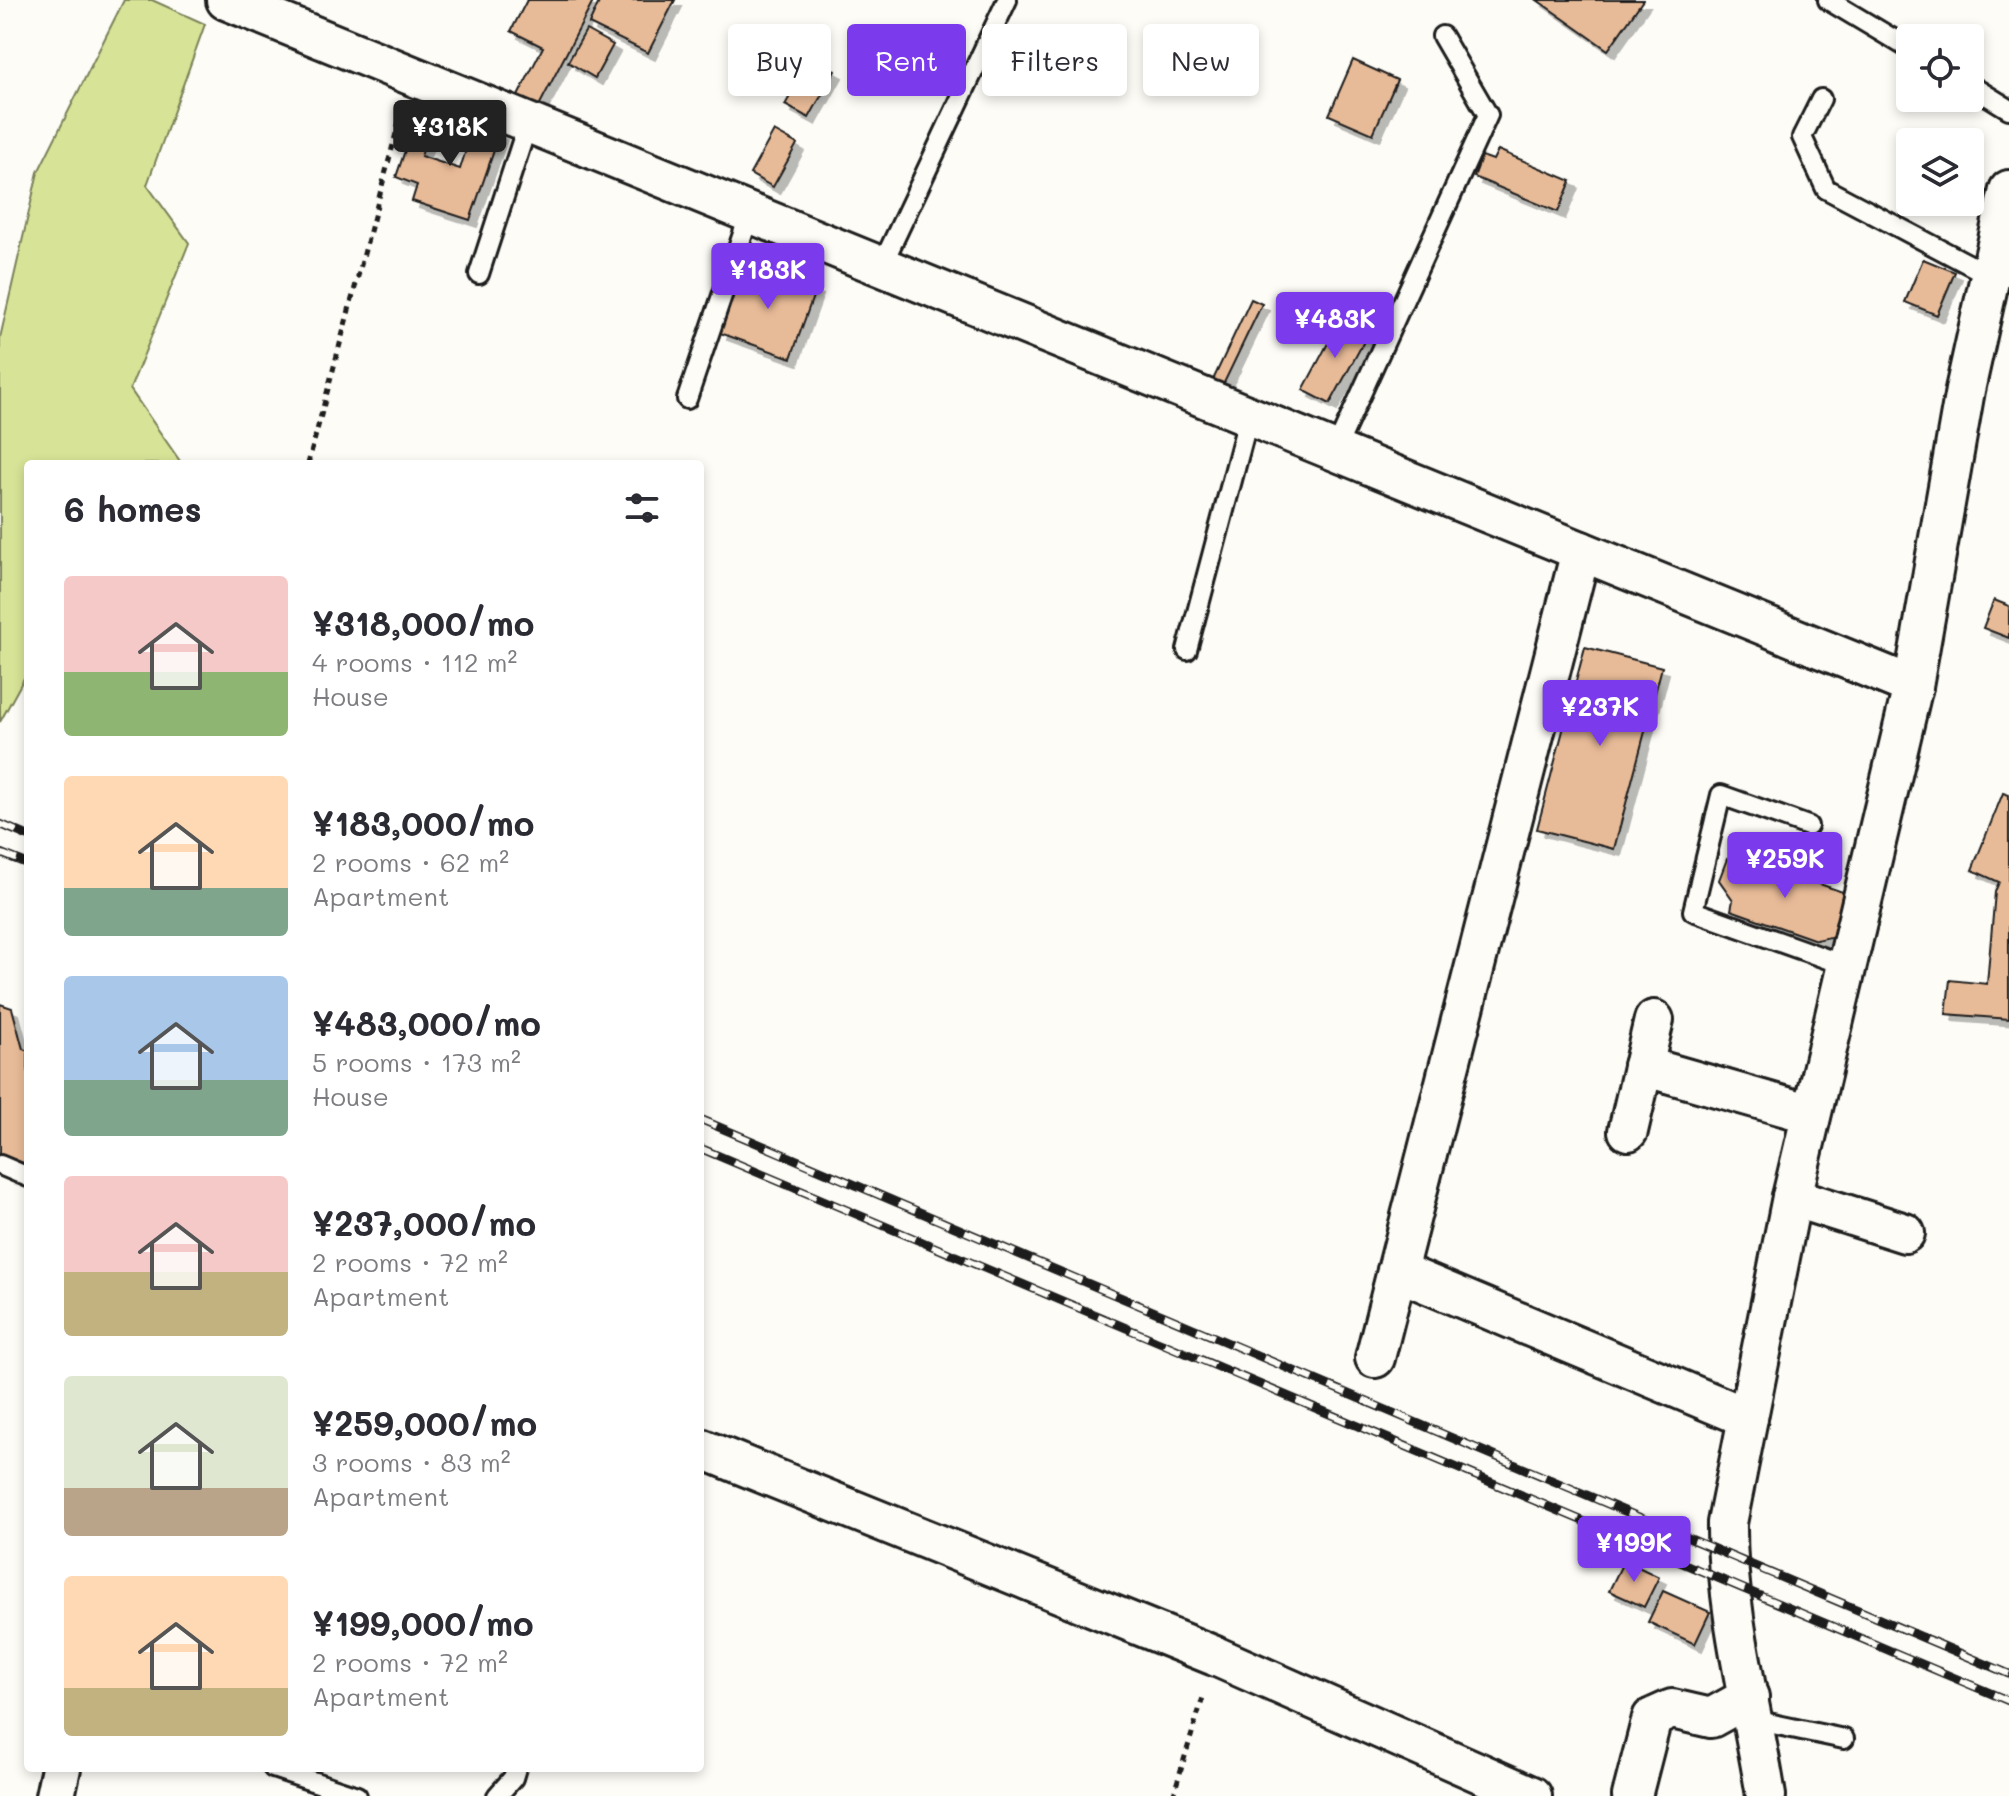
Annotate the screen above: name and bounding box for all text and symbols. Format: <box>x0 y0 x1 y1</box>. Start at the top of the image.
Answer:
chip: Buy <box>728 24 831 96</box>
chip: Rent <box>847 24 966 96</box>
chip: Filters <box>982 24 1127 96</box>
chip: New <box>1143 24 1259 96</box>
map controls <box>1896 24 1984 216</box>
button: locate <box>1896 24 1984 112</box>
pin: ¥318K <box>394 100 506 168</box>
text: ¥318K <box>411 109 489 143</box>
button: layers <box>1896 128 1984 216</box>
pin: ¥183K <box>712 243 824 311</box>
text: ¥183K <box>729 252 807 286</box>
pin: ¥483K <box>1279 292 1391 360</box>
text: ¥483K <box>1294 301 1376 335</box>
text: 6 homes <box>64 486 202 531</box>
icon: filters <box>620 486 664 530</box>
text: ¥318,000/mo <box>312 600 534 645</box>
icon: home <box>128 608 224 704</box>
text: 4 rooms · 112 m² <box>312 645 517 679</box>
text: House <box>312 679 389 713</box>
pin: ¥237K <box>1544 680 1656 748</box>
text: ¥237K <box>1561 689 1639 723</box>
text: ¥183,000/mo <box>312 800 534 845</box>
icon: home <box>128 808 224 904</box>
pin: ¥259K <box>1729 832 1841 900</box>
text: ¥259K <box>1745 841 1825 875</box>
text: 2 rooms · 62 m² <box>312 845 509 879</box>
text: Apartment <box>312 879 449 913</box>
text: ¥483,000/mo <box>312 1000 541 1045</box>
icon: home <box>128 1008 224 1104</box>
text: 5 rooms · 173 m² <box>312 1045 521 1079</box>
text: House <box>312 1079 389 1113</box>
text: ¥237,000/mo <box>312 1200 536 1245</box>
icon: home <box>128 1208 224 1304</box>
text: 2 rooms · 72 m² <box>312 1245 508 1279</box>
text: Apartment <box>312 1279 449 1313</box>
text: ¥259,000/mo <box>312 1400 537 1445</box>
icon: home <box>128 1408 224 1504</box>
text: 3 rooms · 83 m² <box>312 1445 511 1479</box>
text: Apartment <box>312 1479 449 1513</box>
pin: ¥199K <box>1578 1516 1690 1584</box>
text: ¥199K <box>1596 1525 1672 1559</box>
text: ¥199,000/mo <box>312 1600 534 1645</box>
icon: home <box>128 1608 224 1704</box>
text: 2 rooms · 72 m² <box>312 1645 508 1679</box>
text: Apartment <box>312 1679 449 1713</box>

